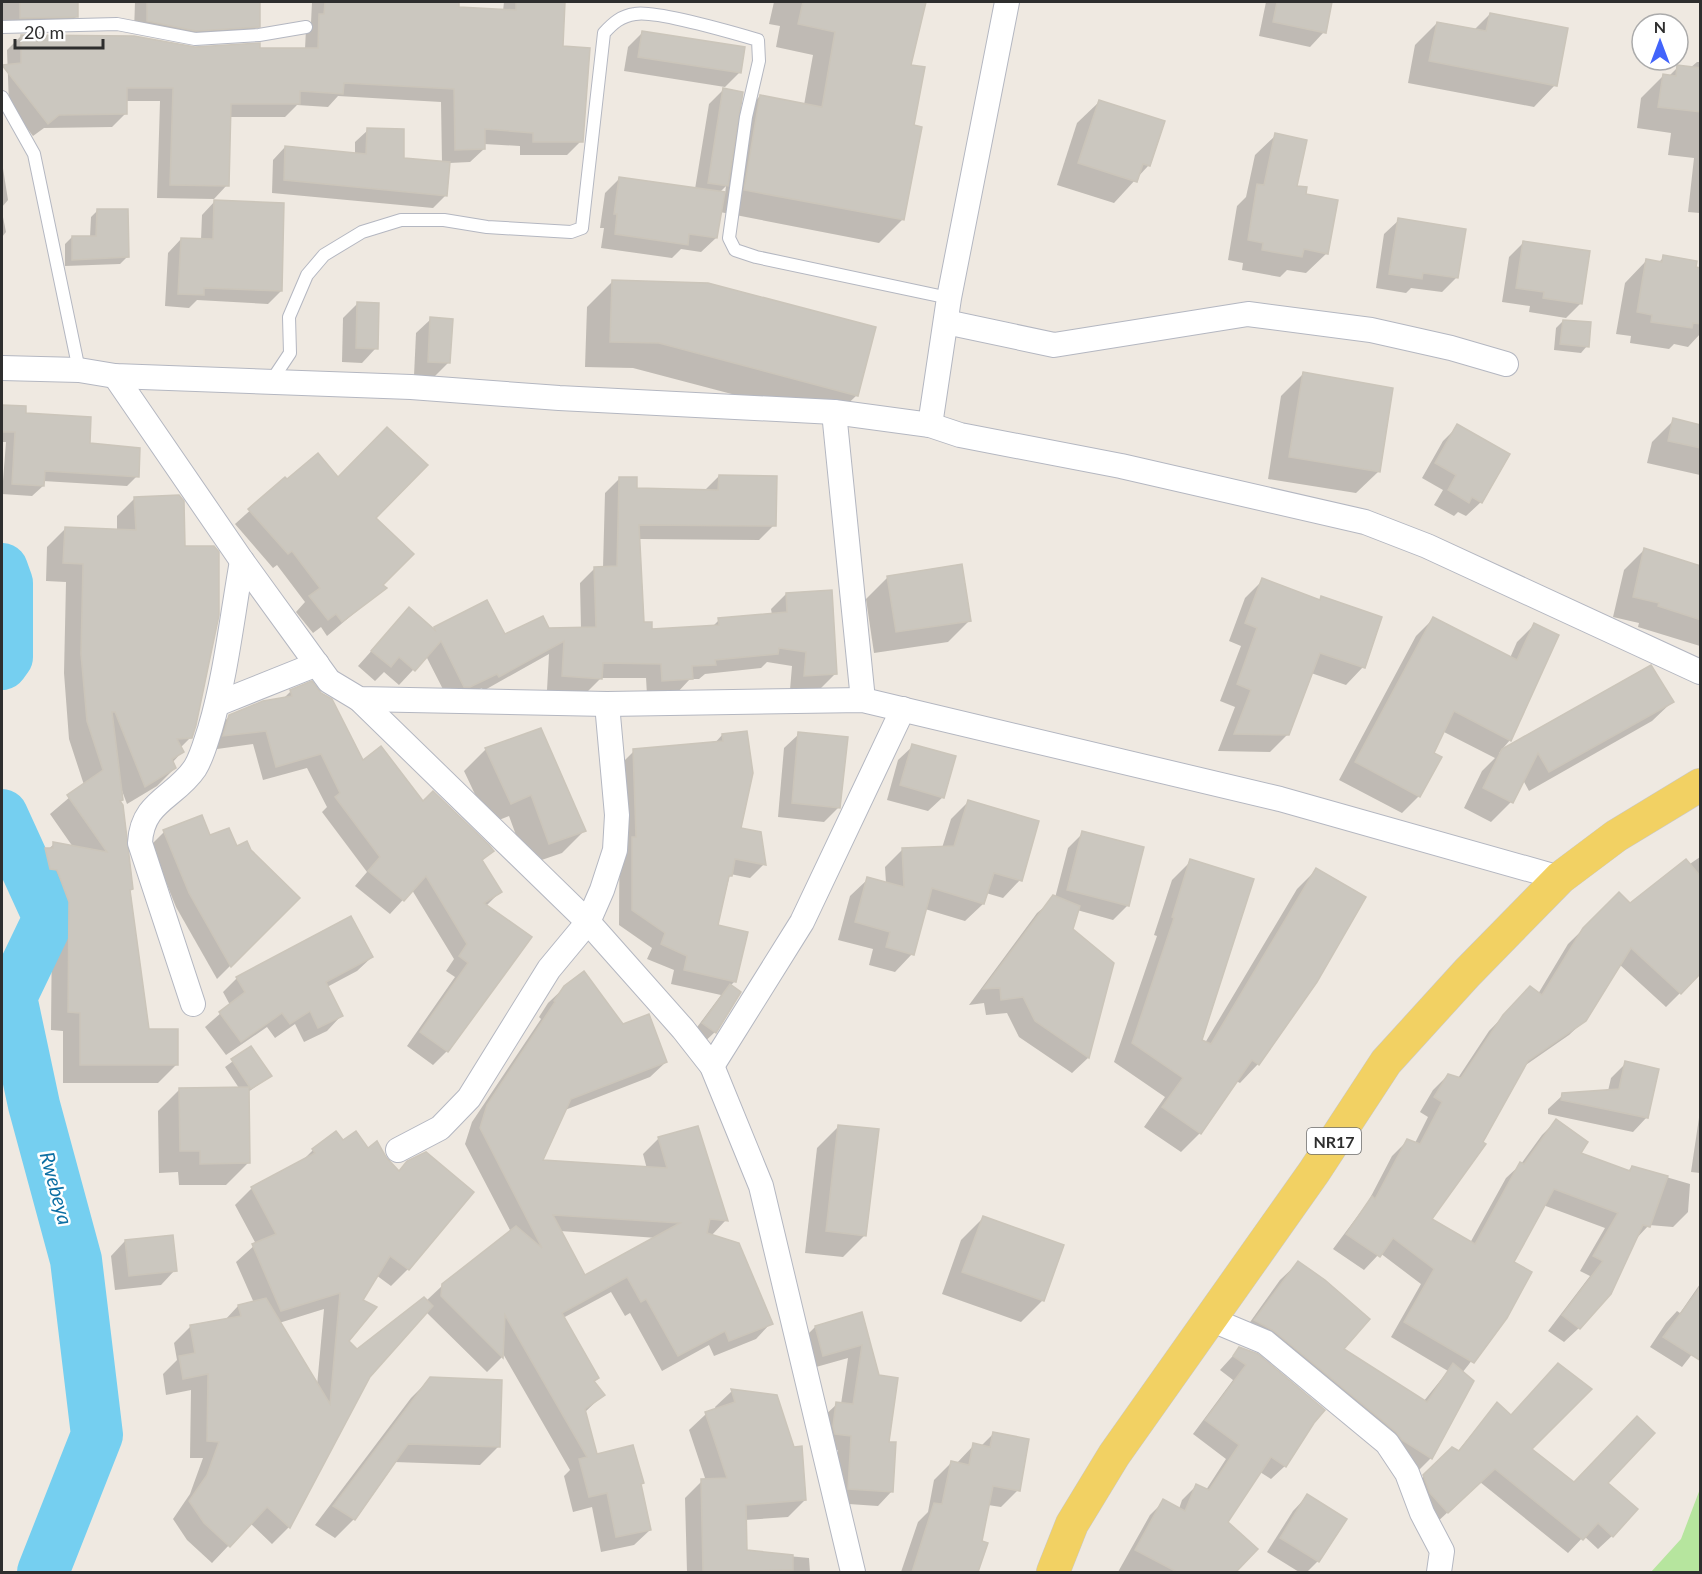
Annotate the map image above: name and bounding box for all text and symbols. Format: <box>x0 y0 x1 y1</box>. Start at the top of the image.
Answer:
scale bar <box>15 12 104 50</box>
north arrow <box>1630 12 1690 72</box>
text: N <box>1654 17 1666 36</box>
text: 20 m <box>24 21 64 43</box>
road number: NR17 <box>1307 1128 1361 1154</box>
water label: Rwebeya <box>36 1149 78 1227</box>

